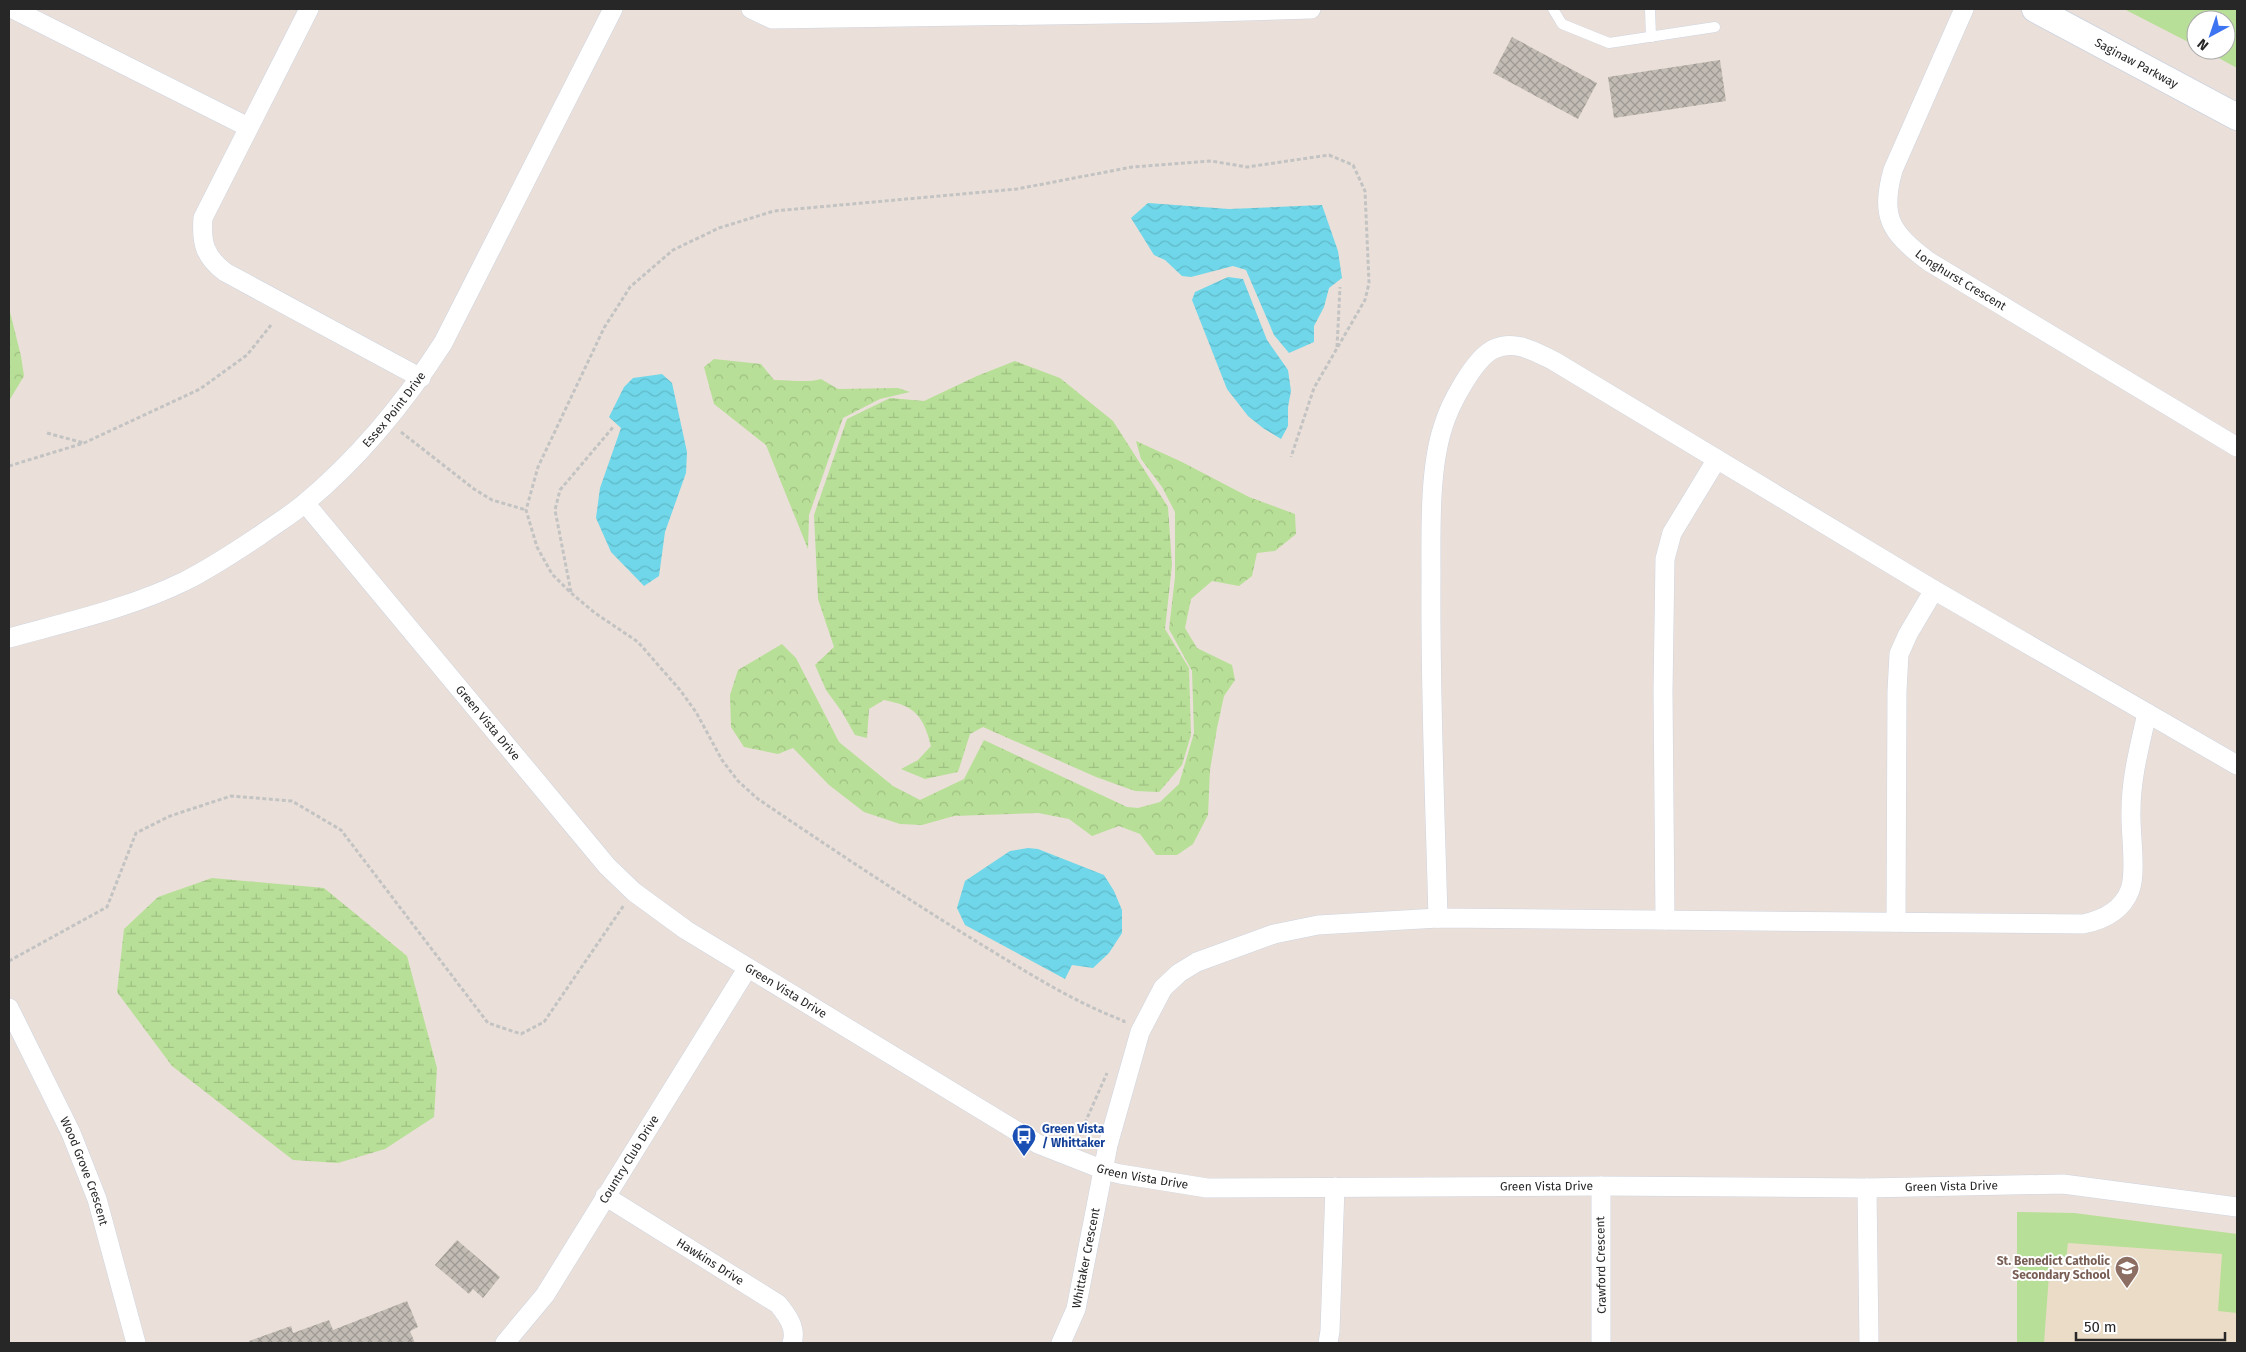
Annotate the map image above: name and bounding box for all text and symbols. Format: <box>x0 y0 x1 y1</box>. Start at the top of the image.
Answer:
north arrow <box>2186 10 2236 60</box>
street label: Saginaw Parkway <box>2092 35 2180 91</box>
text: N <box>2194 35 2212 54</box>
street label: Longhurst Crescent <box>1912 247 2009 314</box>
street label: Essex Point Drive <box>360 369 428 450</box>
street label: Green Vista Drive <box>453 683 523 763</box>
street label: Green Vista Drive <box>743 961 829 1021</box>
street label: Country Club Drive <box>596 1113 662 1206</box>
street label: Wood Grove Crescent <box>57 1115 111 1228</box>
place label: Green Vista / Whittaker <box>1042 1122 1105 1150</box>
bus stop icon: Green Vista / Whittaker <box>1011 1123 1037 1157</box>
street label: Green Vista Drive <box>1094 1161 1189 1192</box>
street label: Green Vista Drive <box>1905 1178 1998 1194</box>
street label: Green Vista Drive <box>1500 1179 1593 1194</box>
street label: Whittaker Crescent <box>1069 1206 1103 1310</box>
street label: Crawford Crescent <box>1593 1215 1609 1314</box>
street label: Hawkins Drive <box>674 1235 746 1288</box>
place label: St. Benedict Catholic Secondary School <box>1997 1254 2110 1282</box>
school or university icon: St. Benedict Catholic Secondary School <box>2114 1255 2140 1289</box>
scale bar <box>2076 1310 2225 1342</box>
text: 50 m <box>2084 1318 2117 1336</box>

